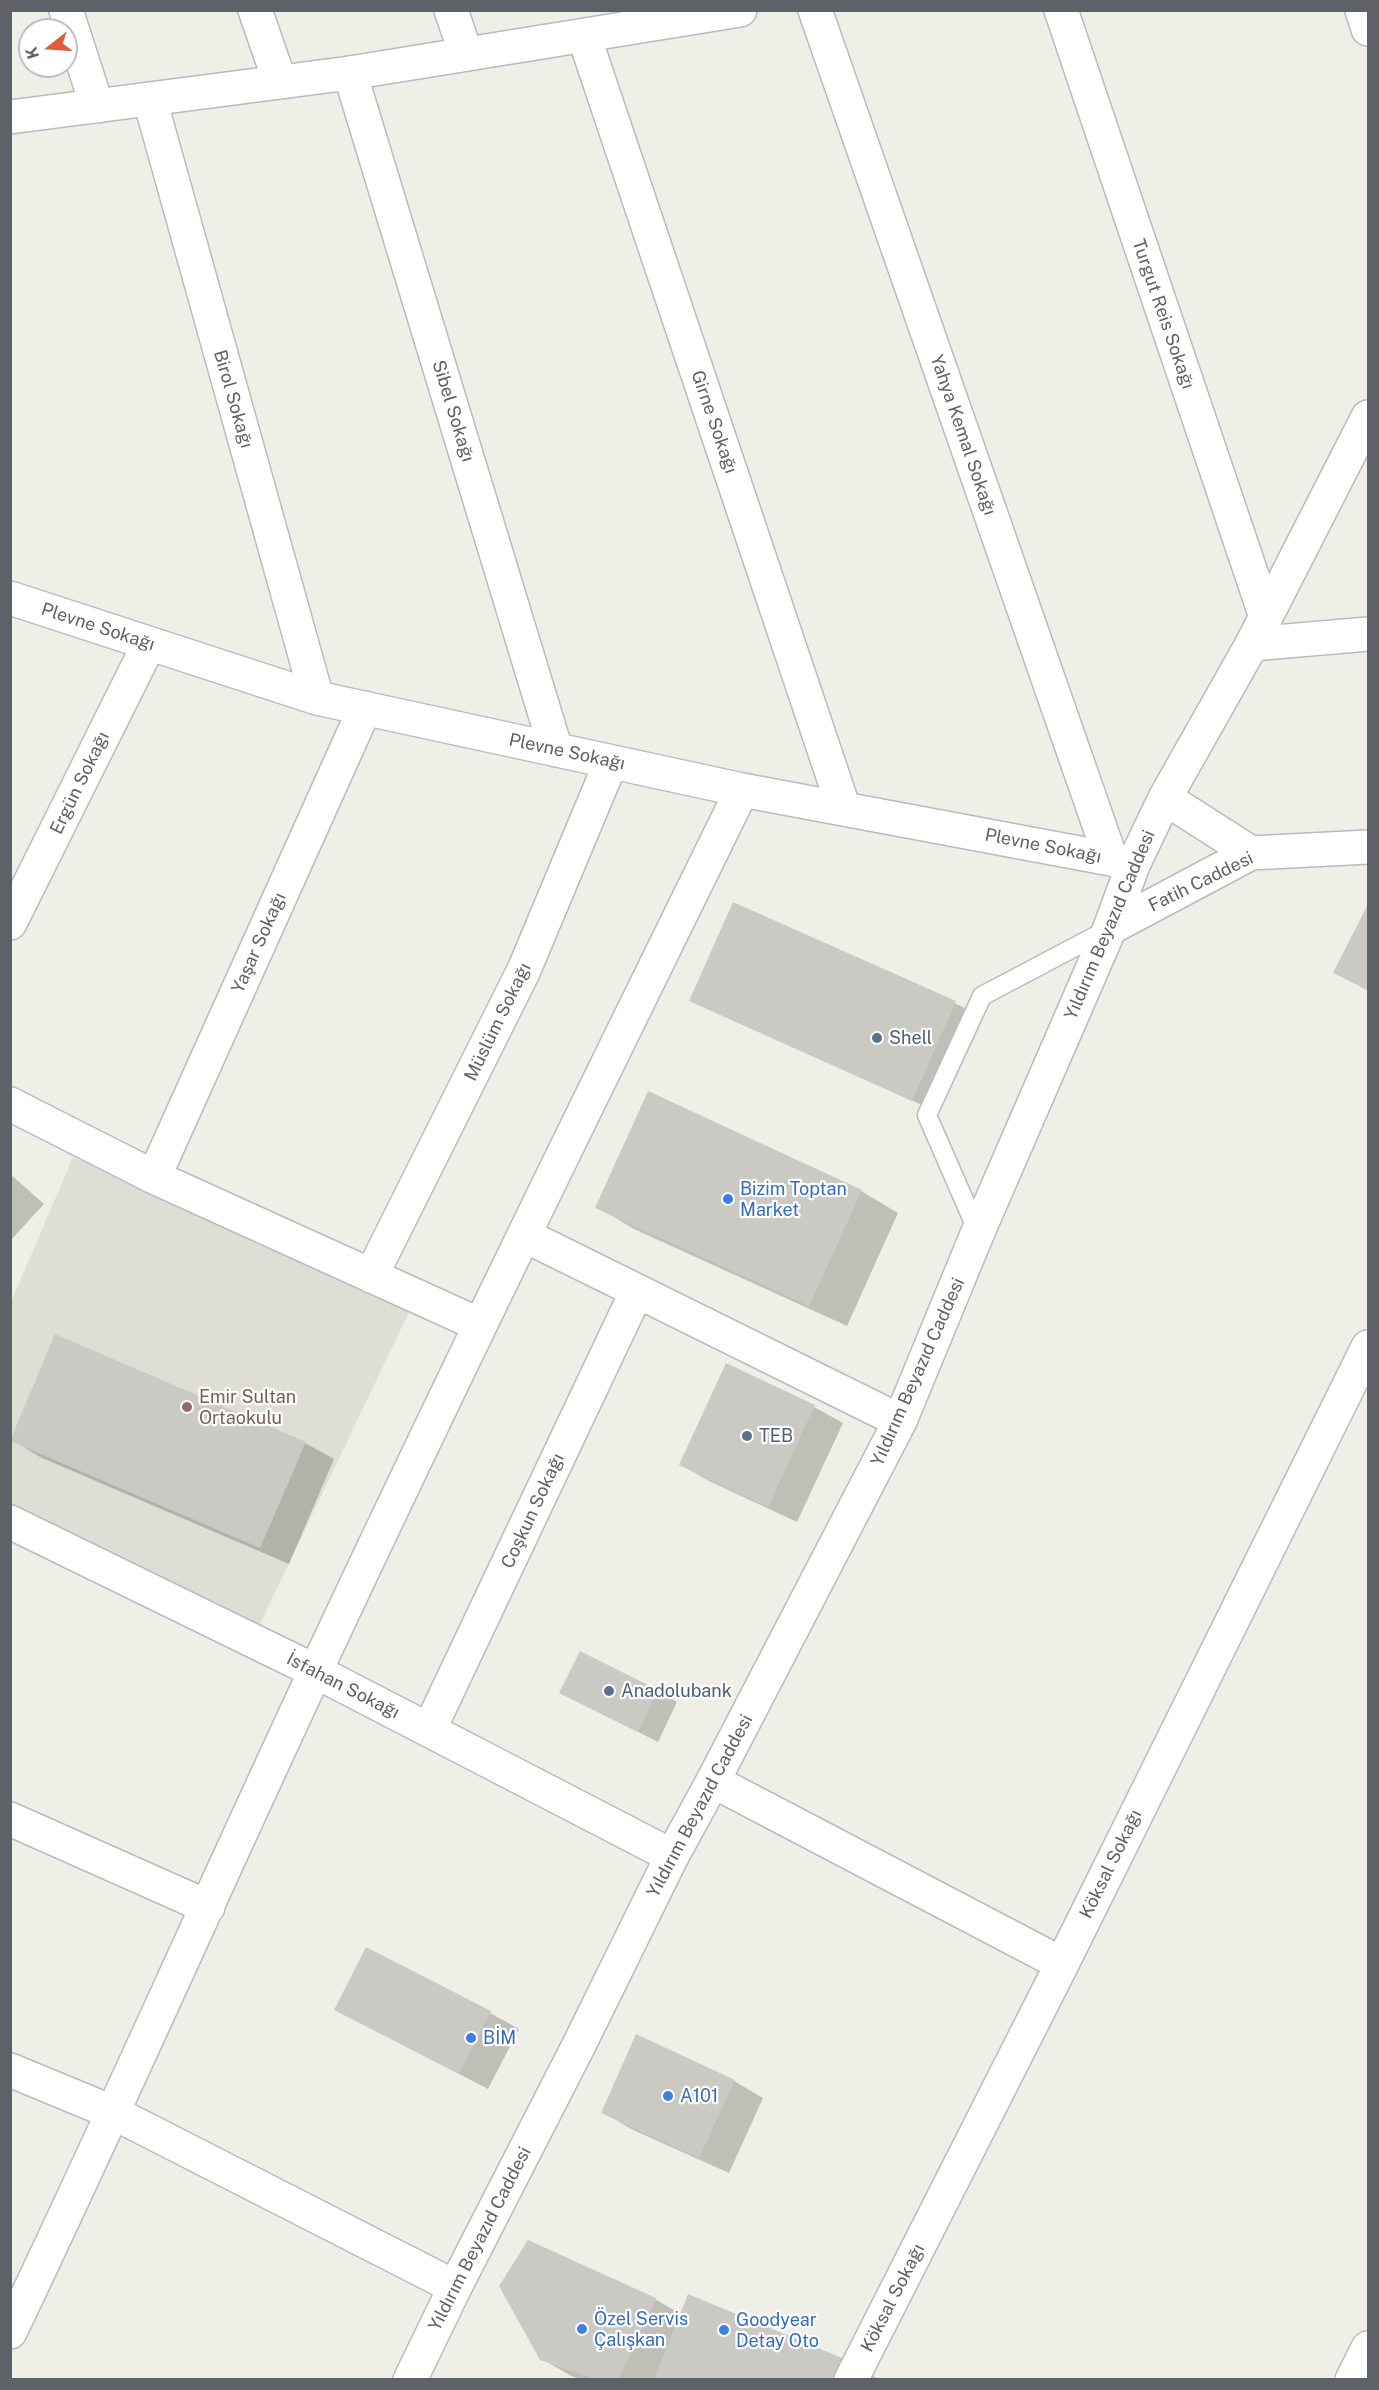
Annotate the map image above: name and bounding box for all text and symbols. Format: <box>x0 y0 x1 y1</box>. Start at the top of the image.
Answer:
north arrow <box>18 18 78 78</box>
text: K <box>21 45 43 61</box>
street label: Turgut Reis Sokağı <box>1127 236 1199 392</box>
street label: Birol Sokağı <box>209 347 257 451</box>
street label: Yahya Kemal Sokağı <box>925 352 1001 518</box>
street label: Sibel Sokağı <box>427 358 479 464</box>
street label: Girne Sokağı <box>686 368 742 476</box>
street label: Plevne Sokağı <box>38 598 158 656</box>
street label: Ergün Sokağı <box>46 728 114 838</box>
street label: Plevne Sokağı <box>507 729 627 775</box>
street label: Plevne Sokağı <box>983 824 1103 868</box>
street label: Yıldırım Beyazıd Caddesi <box>1060 827 1160 1023</box>
street label: Fatih Caddesi <box>1145 847 1257 917</box>
street label: Yaşar Sokağı <box>227 889 291 997</box>
street label: Müslüm Sokağı <box>460 959 536 1085</box>
place label: Shell <box>889 1027 932 1049</box>
marker: Shell <box>870 1031 884 1045</box>
place label: Bizim Toptan Market <box>740 1178 847 1220</box>
marker: Bizim Toptan Market <box>721 1192 735 1206</box>
street label: Yıldırım Beyazıd Caddesi <box>867 1274 969 1470</box>
place label: Emir Sultan Ortaokulu <box>199 1386 296 1428</box>
marker: Emir Sultan Ortaokulu <box>180 1400 194 1414</box>
place label: TEB <box>759 1425 793 1447</box>
marker: TEB <box>740 1429 754 1443</box>
street label: Coşkun Sokağı <box>497 1450 569 1572</box>
street label: İsfahan Sokağı <box>283 1648 403 1724</box>
place label: Anadolubank <box>621 1680 732 1702</box>
marker: Anadolubank <box>602 1684 616 1698</box>
street label: Yıldırım Beyazıd Caddesi <box>643 1711 757 1901</box>
street label: Köksal Sokağı <box>1075 1806 1147 1922</box>
place label: BİM <box>483 2027 516 2049</box>
marker: BİM <box>464 2031 478 2045</box>
place label: A101 <box>680 2085 718 2107</box>
marker: A101 <box>661 2089 675 2103</box>
street label: Yıldırım Beyazıd Caddesi <box>424 2143 536 2335</box>
street label: Köksal Sokağı <box>857 2240 929 2356</box>
place label: Özel Servis Çalışkan <box>594 2308 688 2350</box>
place label: Goodyear Detay Oto <box>736 2309 819 2352</box>
marker: Özel Servis Çalışkan <box>575 2322 589 2336</box>
marker: Goodyear Detay Oto <box>717 2323 731 2337</box>

